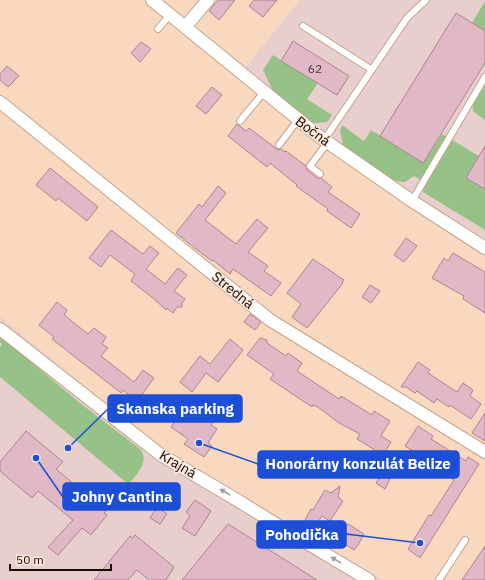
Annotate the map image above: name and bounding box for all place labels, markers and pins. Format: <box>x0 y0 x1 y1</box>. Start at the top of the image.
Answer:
callout: Skanska parking <box>108 395 242 422</box>
callout: Honorárny konzulát Belize <box>258 451 459 478</box>
callout: Johny Cantina <box>63 483 180 510</box>
callout: Pohodička <box>257 521 346 548</box>

